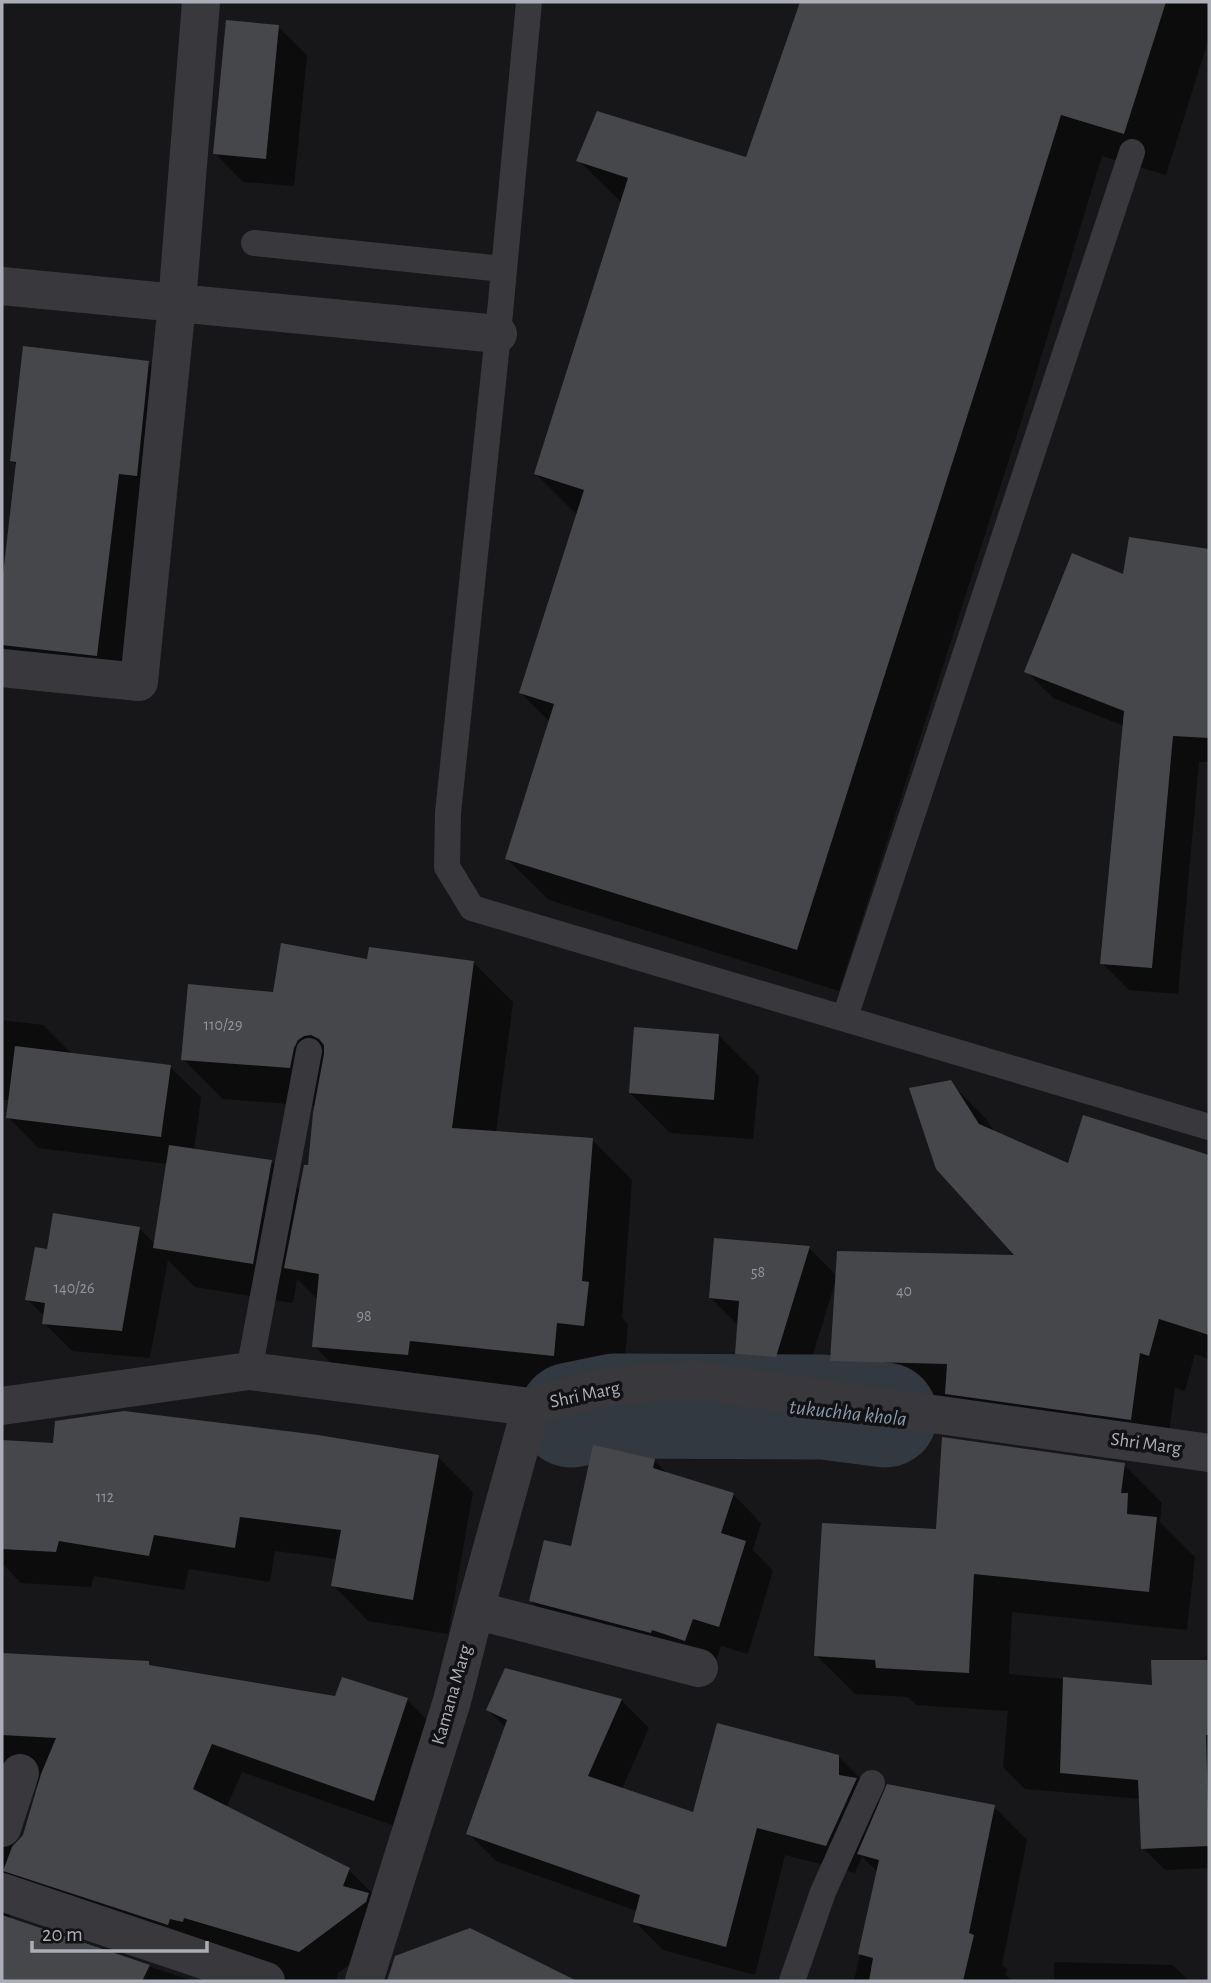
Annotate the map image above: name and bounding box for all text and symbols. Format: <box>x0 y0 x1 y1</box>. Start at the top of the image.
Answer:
house number: 110/29 <box>204 1017 242 1033</box>
house number: 58 <box>751 1264 765 1280</box>
house number: 140/26 <box>53 1280 95 1296</box>
house number: 40 <box>896 1283 912 1299</box>
house number: 98 <box>356 1308 372 1324</box>
street label: Shri Marg <box>548 1378 622 1412</box>
water label: tukuchha khola <box>788 1396 908 1430</box>
street label: Shri Marg <box>1109 1430 1183 1458</box>
house number: 112 <box>96 1489 114 1505</box>
street label: Kamana Marg <box>429 1642 476 1747</box>
scale bar <box>32 1910 206 1954</box>
text: 20 m <box>42 1924 83 1945</box>

